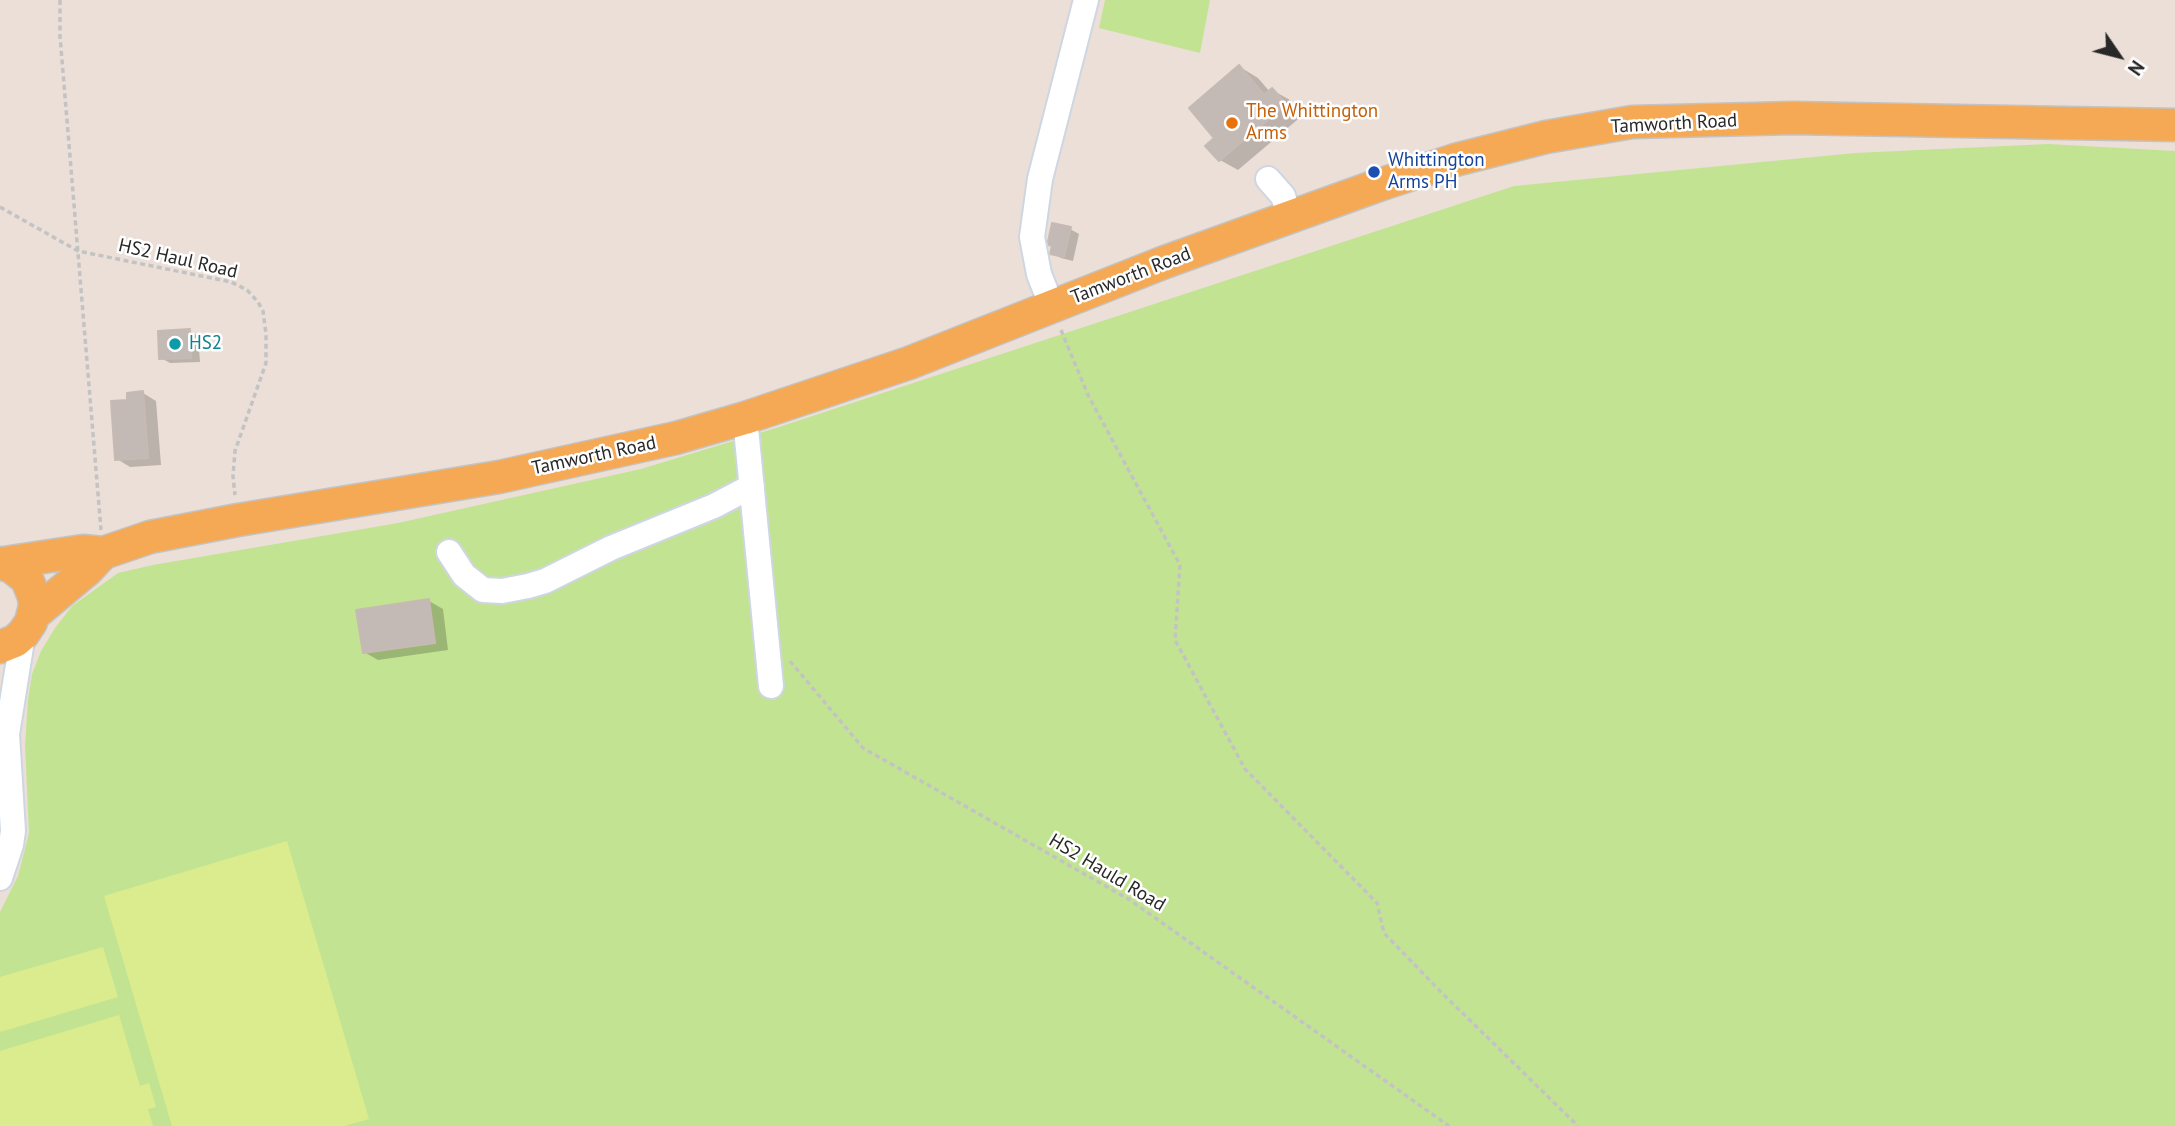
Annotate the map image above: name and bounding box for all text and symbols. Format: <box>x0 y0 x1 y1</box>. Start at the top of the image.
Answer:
north arrow <box>2084 21 2154 91</box>
text: N <box>2123 56 2150 80</box>
place label: The Whittington Arms <box>1246 101 1378 145</box>
street label: Tamworth Road <box>1610 109 1738 139</box>
marker: The Whittington Arms <box>1224 115 1240 131</box>
place label: Whittington Arms PH <box>1388 150 1485 194</box>
marker: Whittington Arms PH <box>1366 164 1382 180</box>
street label: HS2 Haul Road <box>116 234 240 284</box>
street label: Tamworth Road <box>1068 243 1194 309</box>
place label: HS2 <box>189 333 222 355</box>
marker: HS2 <box>167 336 183 352</box>
street label: Tamworth Road <box>530 432 658 480</box>
street label: HS2 Hauld Road <box>1045 829 1169 917</box>

